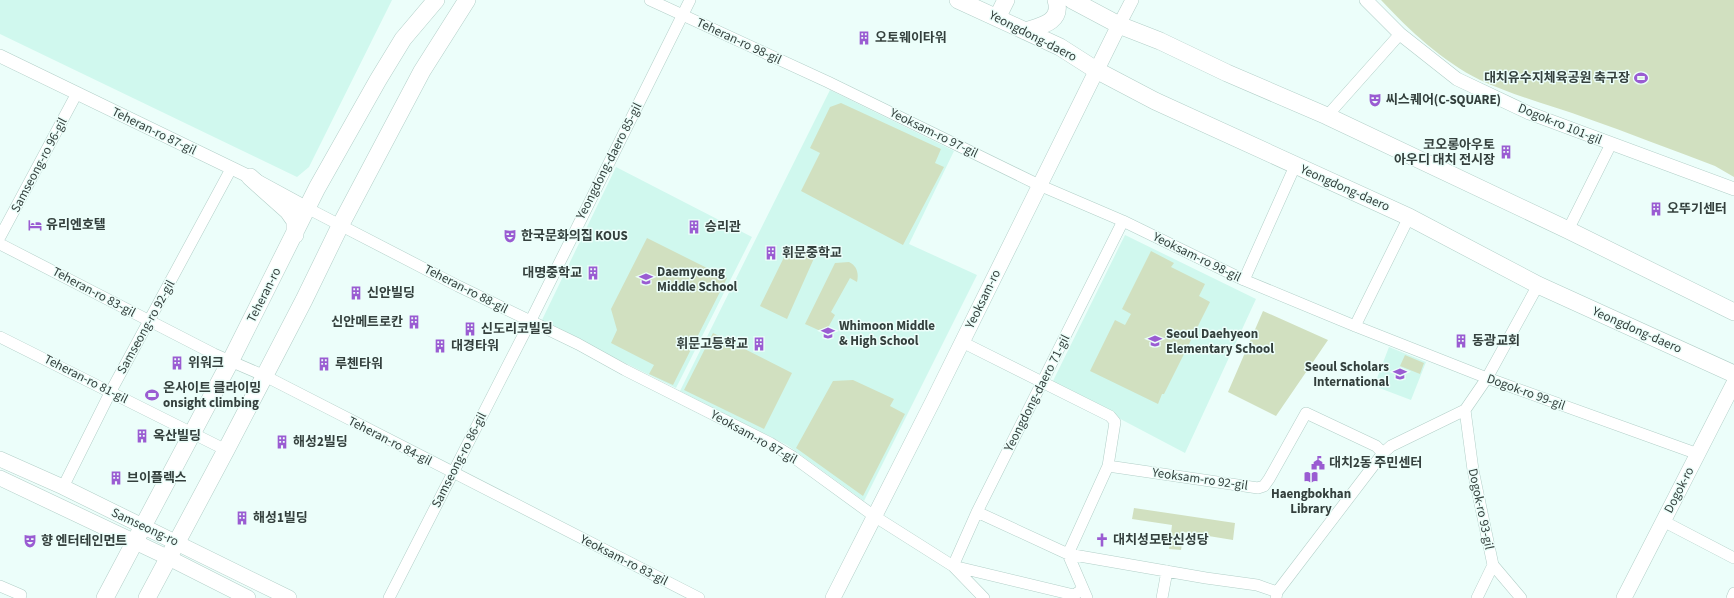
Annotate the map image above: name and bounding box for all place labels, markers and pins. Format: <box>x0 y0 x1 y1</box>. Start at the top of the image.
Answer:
place label: 오토웨이타워 <box>875 29 947 47</box>
building icon: 오토웨이타워 <box>856 30 872 46</box>
place label: 대치유수지체육공원 축구장 <box>1484 69 1630 87</box>
sports icon: 대치유수지체육공원 축구장 <box>1633 70 1649 86</box>
place label: 씨스퀘어(C-SQUARE) <box>1386 91 1501 109</box>
theatre icon: 씨스퀘어(C-SQUARE) <box>1367 92 1383 108</box>
place label: 코오롱아우토 아우디 대치 전시장 <box>1394 136 1495 169</box>
building icon: 코오롱아우토 아우디 대치 전시장 <box>1498 144 1514 160</box>
place label: 오뚜기센터 <box>1667 200 1727 218</box>
building icon: 오뚜기센터 <box>1648 201 1664 217</box>
place label: 유리엔호텔 <box>46 216 106 234</box>
hotel icon: 유리엔호텔 <box>27 217 43 233</box>
place label: 승리관 <box>705 218 741 236</box>
building icon: 승리관 <box>686 219 702 235</box>
place label: 한국문화의집 KOUS <box>521 227 628 245</box>
theatre icon: 한국문화의집 KOUS <box>502 228 518 244</box>
place label: 휘문중학교 <box>782 244 842 262</box>
building icon: 휘문중학교 <box>763 245 779 261</box>
place label: Daemyeong Middle School <box>657 263 738 296</box>
place label: 대명중학교 <box>522 264 582 282</box>
building icon: 대명중학교 <box>585 265 601 281</box>
school or university icon: Daemyeong Middle School <box>638 271 654 287</box>
place label: 신안빌딩 <box>367 284 415 302</box>
building icon: 신안빌딩 <box>348 285 364 301</box>
place label: 신안메트로칸 <box>331 313 403 331</box>
building icon: 신안메트로칸 <box>406 314 422 330</box>
place label: Whimoon Middle & High School <box>839 317 935 350</box>
place label: 신도리코빌딩 <box>481 320 553 338</box>
building icon: 신도리코빌딩 <box>462 321 478 337</box>
school or university icon: Whimoon Middle & High School <box>820 325 836 341</box>
place label: Seoul Daehyeon Elementary School <box>1166 325 1274 358</box>
place label: 동광교회 <box>1472 332 1520 350</box>
school or university icon: Seoul Daehyeon Elementary School <box>1147 333 1163 349</box>
building icon: 동광교회 <box>1453 333 1469 349</box>
place label: 휘문고등학교 <box>676 335 748 353</box>
building icon: 휘문고등학교 <box>751 336 767 352</box>
place label: 대경타워 <box>451 337 499 355</box>
building icon: 대경타워 <box>432 338 448 354</box>
place label: 위워크 <box>188 354 224 372</box>
building icon: 위워크 <box>169 355 185 371</box>
place label: 루첸타워 <box>335 355 383 373</box>
building icon: 루첸타워 <box>316 356 332 372</box>
place label: Seoul Scholars International <box>1305 358 1389 391</box>
school or university icon: Seoul Scholars International <box>1392 366 1408 382</box>
place label: 온사이트 클라이밍 onsight climbing <box>163 379 261 412</box>
sports icon: 온사이트 클라이밍 onsight climbing <box>144 387 160 403</box>
place label: 옥산빌딩 <box>153 427 201 445</box>
building icon: 옥산빌딩 <box>134 428 150 444</box>
place label: 해성2빌딩 <box>293 433 348 451</box>
building icon: 해성2빌딩 <box>274 434 290 450</box>
place label: 대치2동 주민센터 <box>1329 454 1422 472</box>
public building icon: 대치2동 주민센터 <box>1310 455 1326 471</box>
place label: 브이플렉스 <box>127 469 187 487</box>
library icon: Haengbokhan Library <box>1303 469 1319 485</box>
building icon: 브이플렉스 <box>108 470 124 486</box>
place label: Haengbokhan Library <box>1271 485 1351 518</box>
place label: 해성1빌딩 <box>253 509 308 527</box>
building icon: 해성1빌딩 <box>234 510 250 526</box>
place label: 대치성모탄신성당 <box>1113 531 1209 549</box>
place label: 향 엔터테인먼트 <box>41 532 127 550</box>
church icon: 대치성모탄신성당 <box>1094 532 1110 548</box>
theatre icon: 향 엔터테인먼트 <box>22 533 38 549</box>

